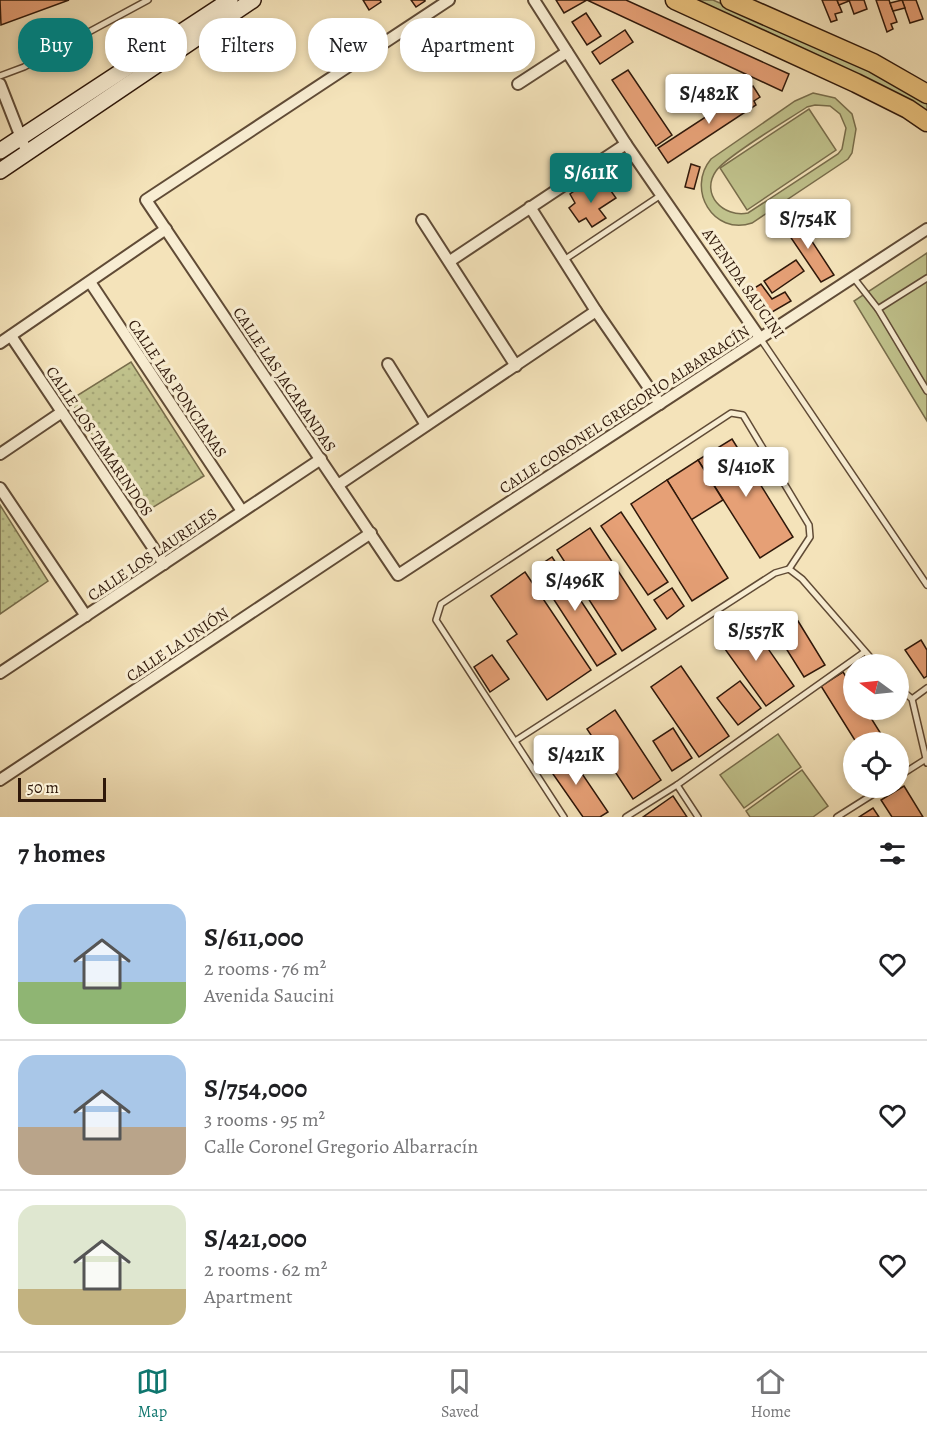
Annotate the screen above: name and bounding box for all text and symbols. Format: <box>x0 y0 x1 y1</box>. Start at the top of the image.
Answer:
chip: Buy <box>18 18 93 72</box>
chip: Rent <box>105 18 187 72</box>
chip: Filters <box>199 18 296 72</box>
chip: New <box>308 18 388 72</box>
chip: Apartment <box>400 18 535 72</box>
pin: S/482K <box>660 74 758 125</box>
text: S/482K <box>679 80 739 107</box>
pin: S/611K <box>542 153 640 204</box>
text: S/611K <box>564 159 618 186</box>
pin: S/754K <box>759 199 857 250</box>
text: S/754K <box>780 205 836 232</box>
street label: AVENIDA SAUCINI <box>696 223 790 343</box>
street label: CALLE LAS JACARANDAS <box>227 303 341 456</box>
street label: CALLE LAS PONCIANAS <box>123 315 232 462</box>
street label: CALLE CORONEL GREGORIO ALBARRACÍN <box>495 320 754 499</box>
street label: CALLE LOS TAMARINDOS <box>41 362 158 521</box>
pin: S/410K <box>697 447 795 498</box>
text: S/410K <box>717 453 775 480</box>
street label: CALLE LOS LAURELES <box>83 503 222 606</box>
pin: S/496K <box>526 561 624 612</box>
text: S/496K <box>546 567 604 594</box>
street label: CALLE LA UNIÓN <box>122 602 233 687</box>
pin: S/557K <box>707 611 805 662</box>
text: S/557K <box>728 617 784 644</box>
north arrow <box>843 654 909 720</box>
map controls <box>843 654 909 798</box>
button: locate <box>843 732 909 798</box>
pin: S/421K <box>527 735 625 786</box>
text: S/421K <box>548 741 604 768</box>
scale bar <box>18 775 106 802</box>
text: 50 m <box>27 777 59 799</box>
text: 7 homes <box>18 836 106 871</box>
icon: filters <box>876 837 909 870</box>
text: S/611,000 <box>204 920 304 955</box>
icon: home <box>66 928 138 1000</box>
icon: heart <box>876 948 909 981</box>
text: 2 rooms · 76 m² <box>204 955 326 982</box>
text: Avenida Saucini <box>204 982 335 1009</box>
text: S/754,000 <box>204 1071 307 1106</box>
icon: home <box>66 1079 138 1151</box>
icon: heart <box>876 1099 909 1132</box>
text: 3 rooms · 95 m² <box>204 1106 325 1133</box>
text: Calle Coronel Gregorio Albarracín <box>204 1133 478 1160</box>
text: S/421,000 <box>204 1221 307 1256</box>
icon: home <box>66 1229 138 1301</box>
icon: heart <box>876 1249 909 1282</box>
text: 2 rooms · 62 m² <box>204 1256 327 1283</box>
text: Apartment <box>204 1283 293 1310</box>
tab: Map <box>136 1365 169 1423</box>
tab: Saved <box>441 1365 479 1423</box>
tab: Home <box>751 1365 791 1423</box>

